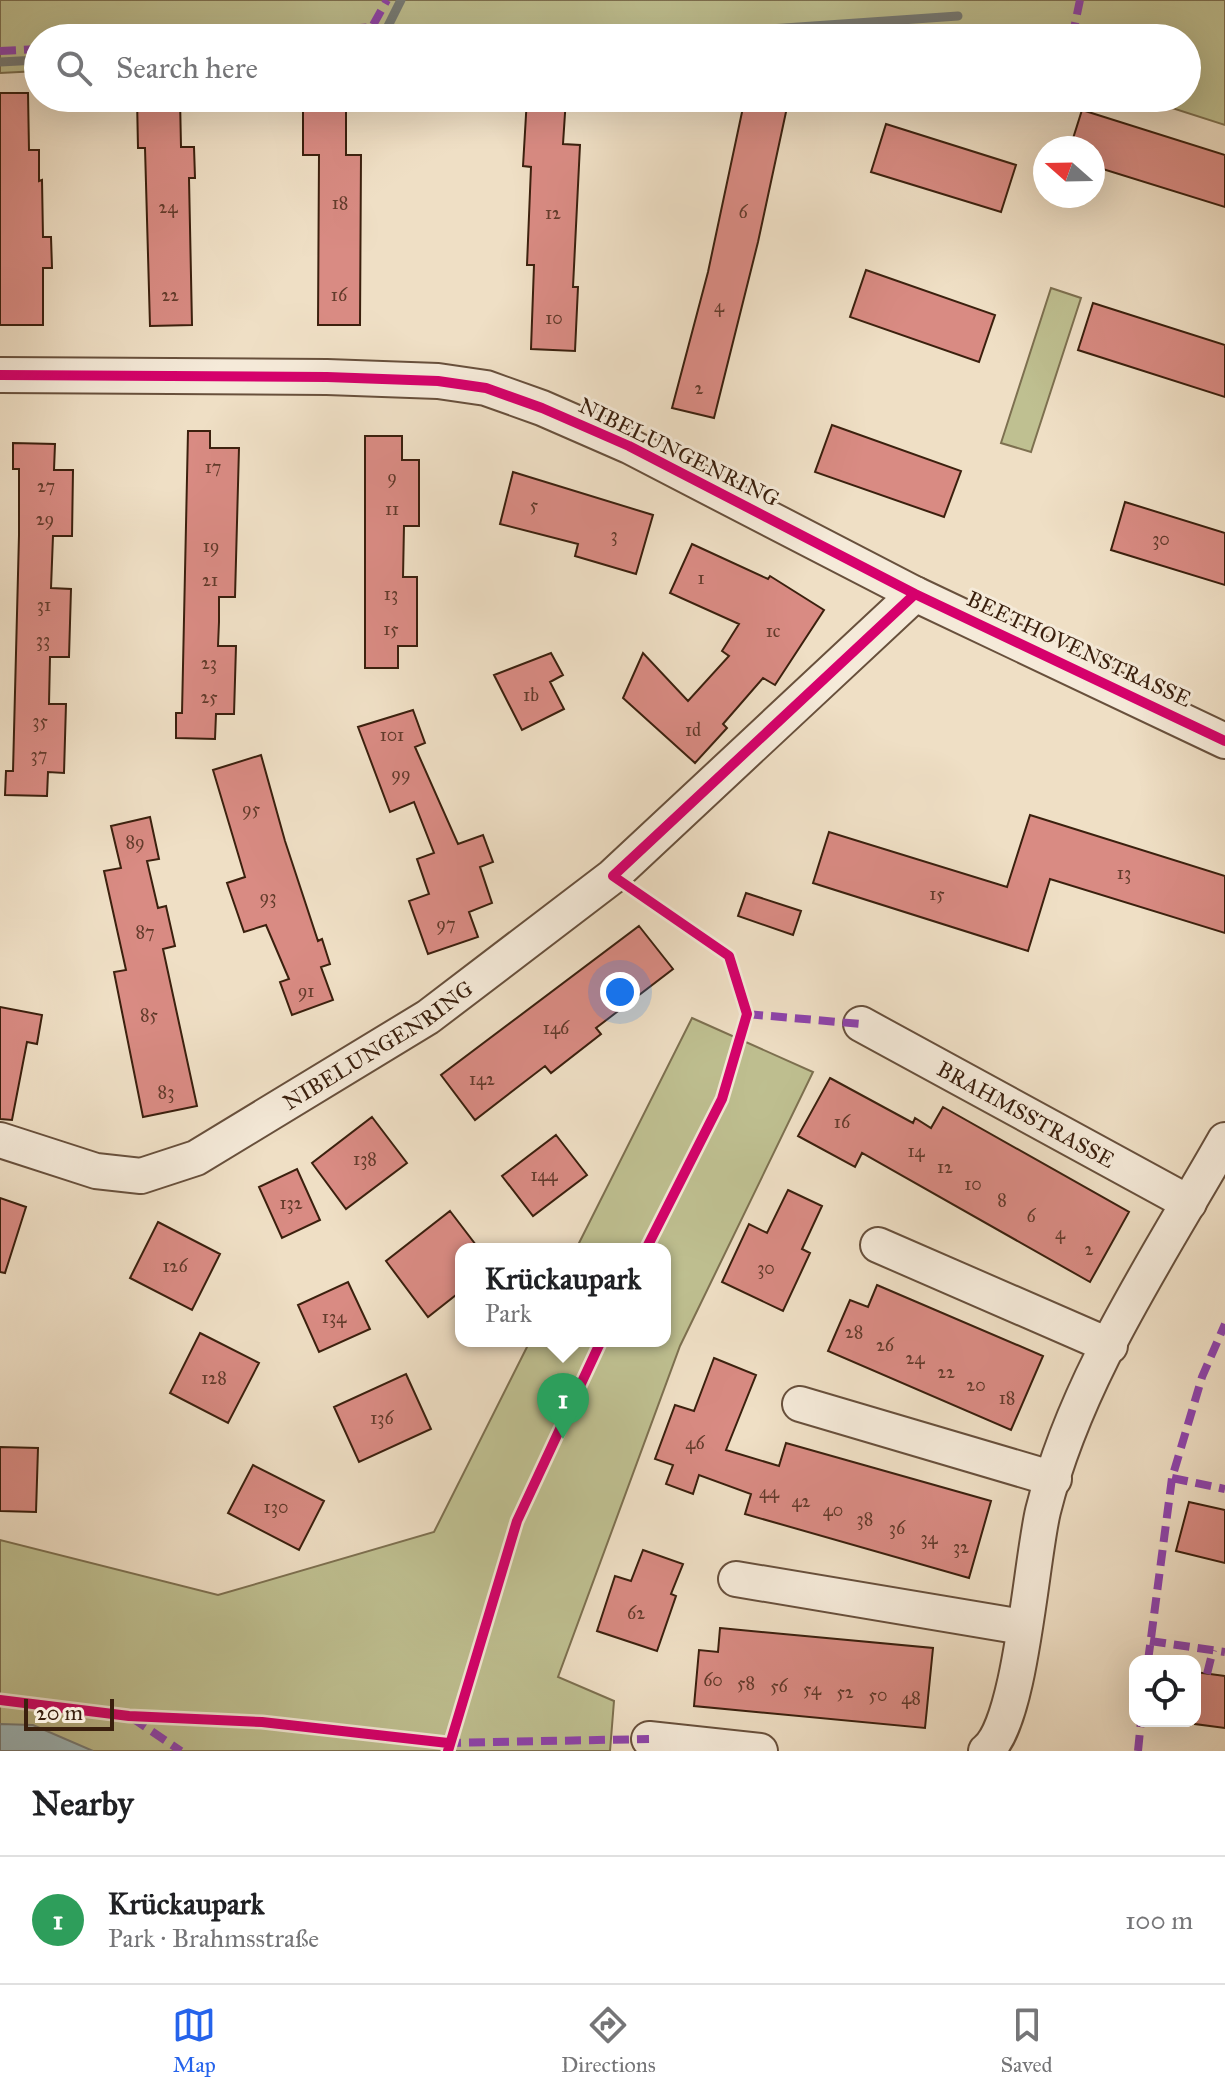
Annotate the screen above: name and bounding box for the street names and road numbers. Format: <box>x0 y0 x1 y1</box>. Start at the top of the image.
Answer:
street label: NIBELUNGENRING <box>574 392 784 512</box>
street label: BEETHOVENSTRASSE <box>962 585 1196 713</box>
street label: NIBELUNGENRING <box>278 975 478 1115</box>
street label: BRAHMSSTRASSE <box>933 1055 1120 1174</box>

